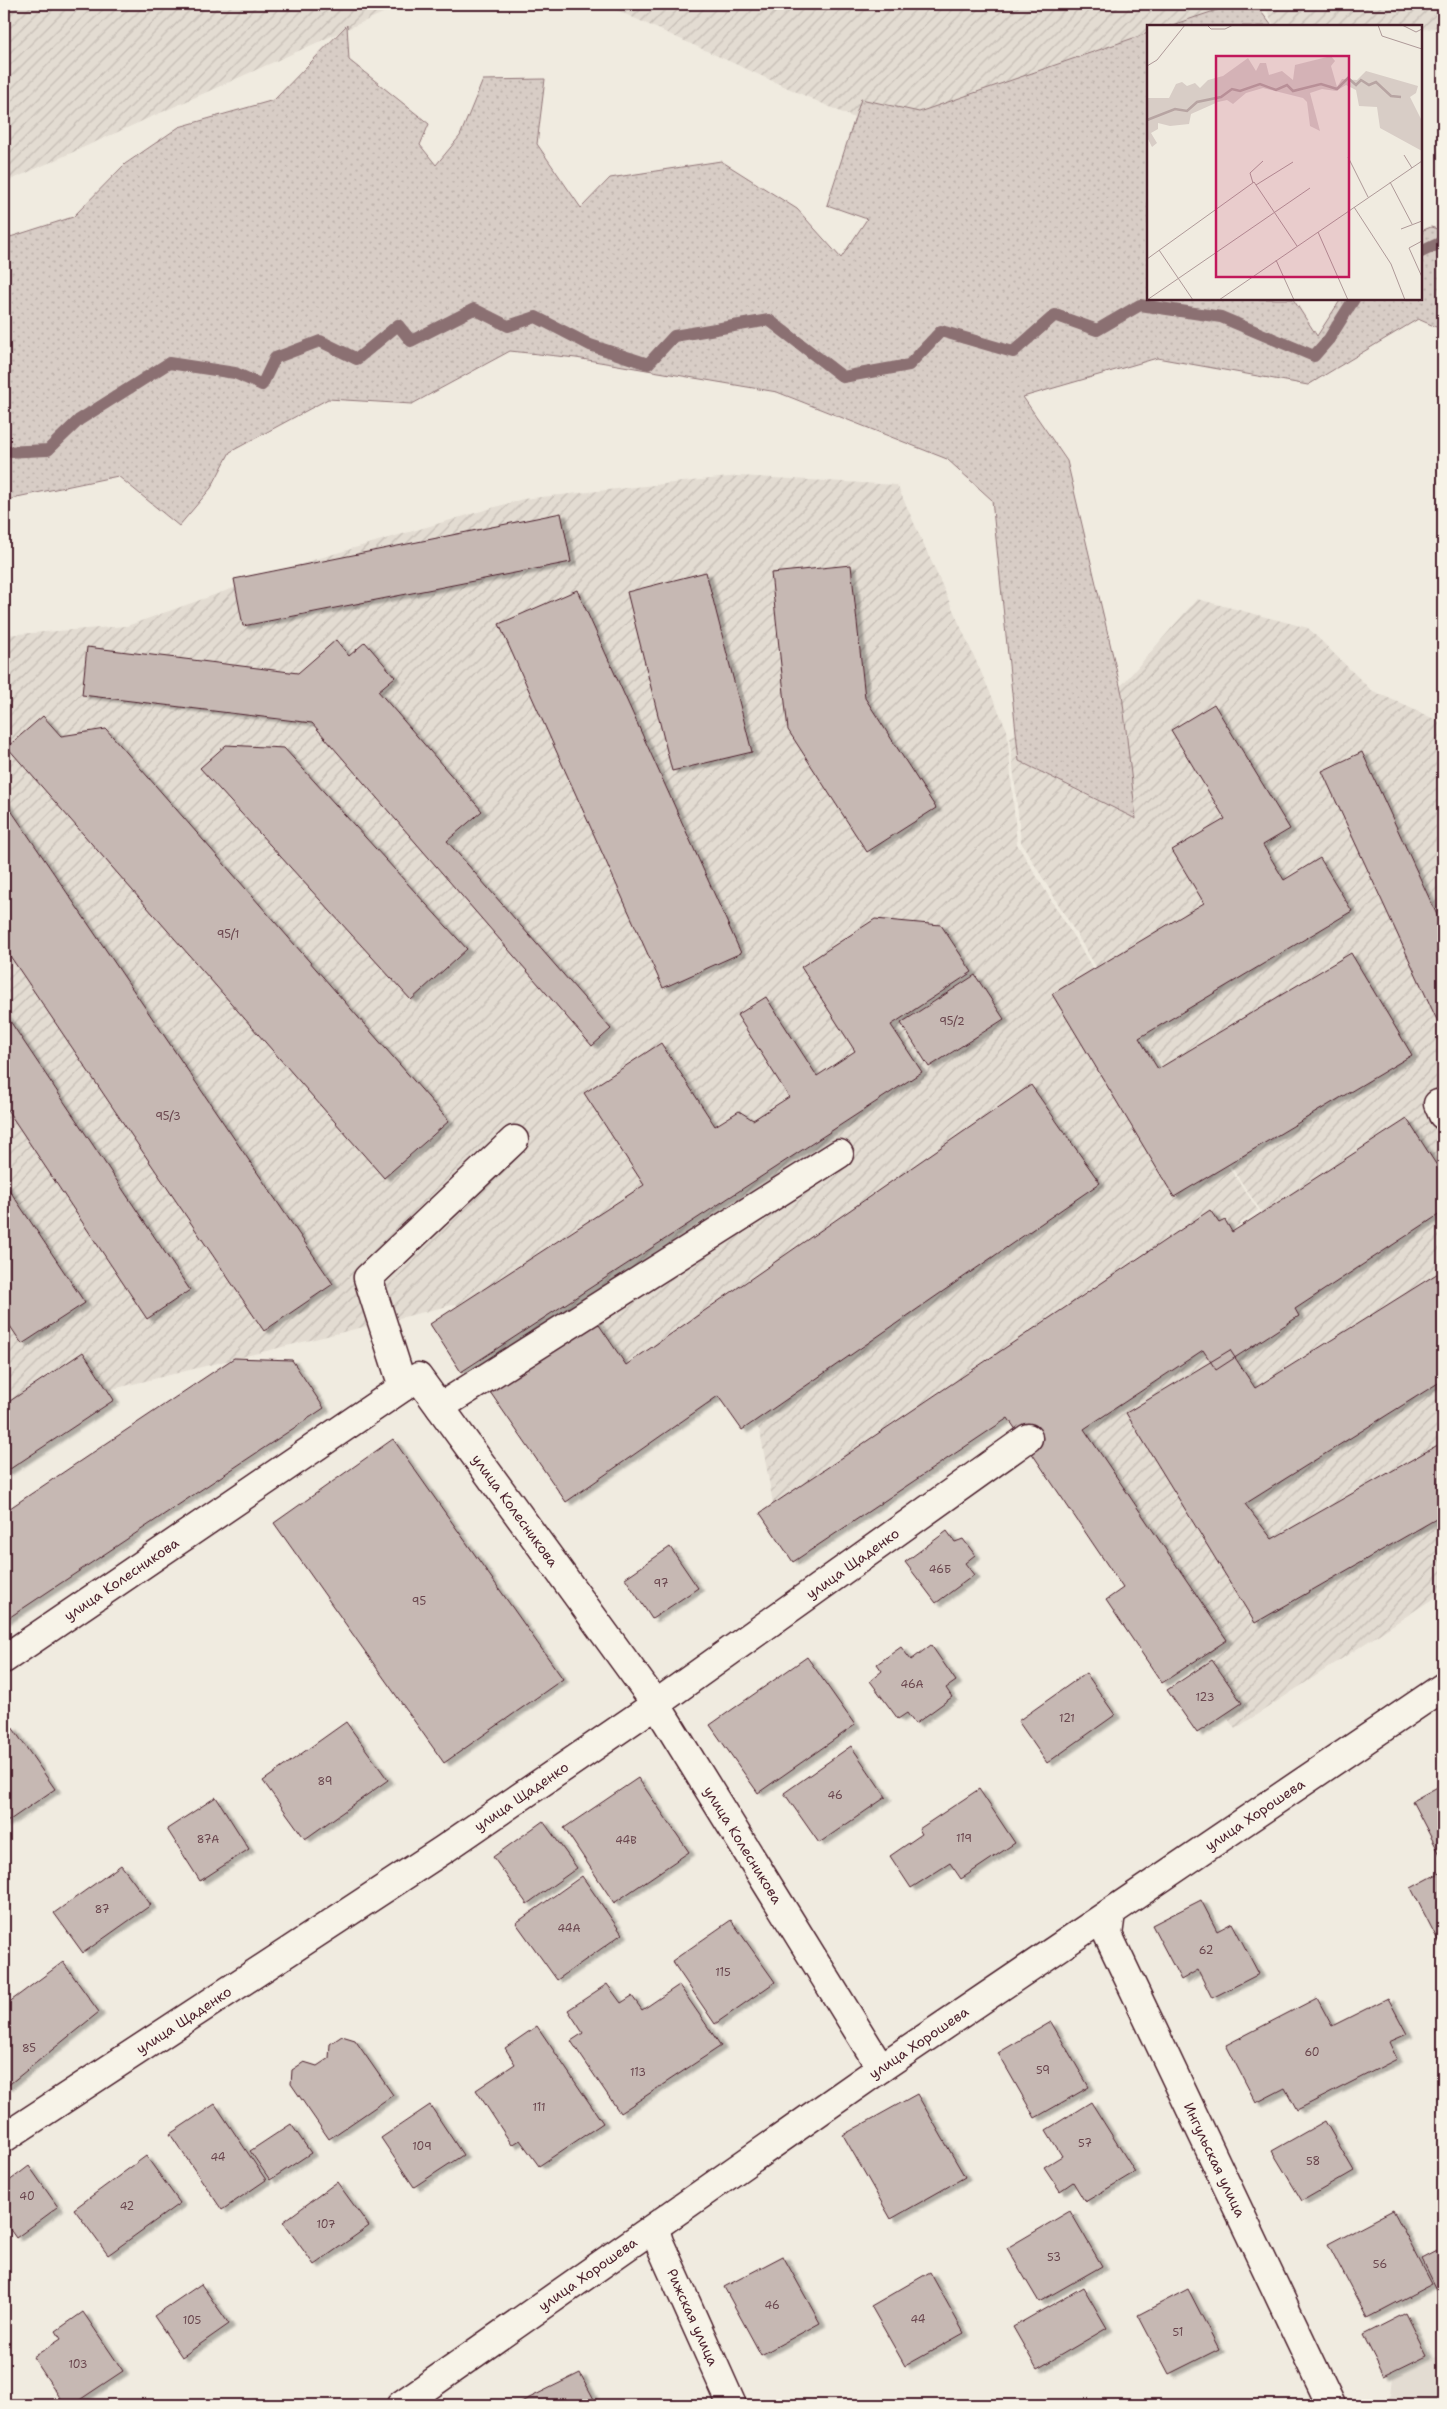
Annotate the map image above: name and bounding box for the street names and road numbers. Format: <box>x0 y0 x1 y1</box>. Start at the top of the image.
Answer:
street label: улица Колесникова <box>468 1450 562 1571</box>
street label: улица Щаденко <box>802 1524 903 1603</box>
street label: улица Колесникова <box>60 1533 183 1625</box>
street label: улица Щаденко <box>471 1758 572 1835</box>
street label: улица Хорошева <box>1201 1774 1308 1855</box>
street label: улица Колесникова <box>700 1783 786 1907</box>
street label: улица Щаденко <box>133 1982 235 2058</box>
street label: улица Хорошева <box>865 2002 972 2083</box>
street label: Ингульская улица <box>1180 2100 1250 2220</box>
street label: улица Хорошева <box>535 2233 641 2315</box>
street label: Рижская улица <box>663 2266 722 2369</box>

